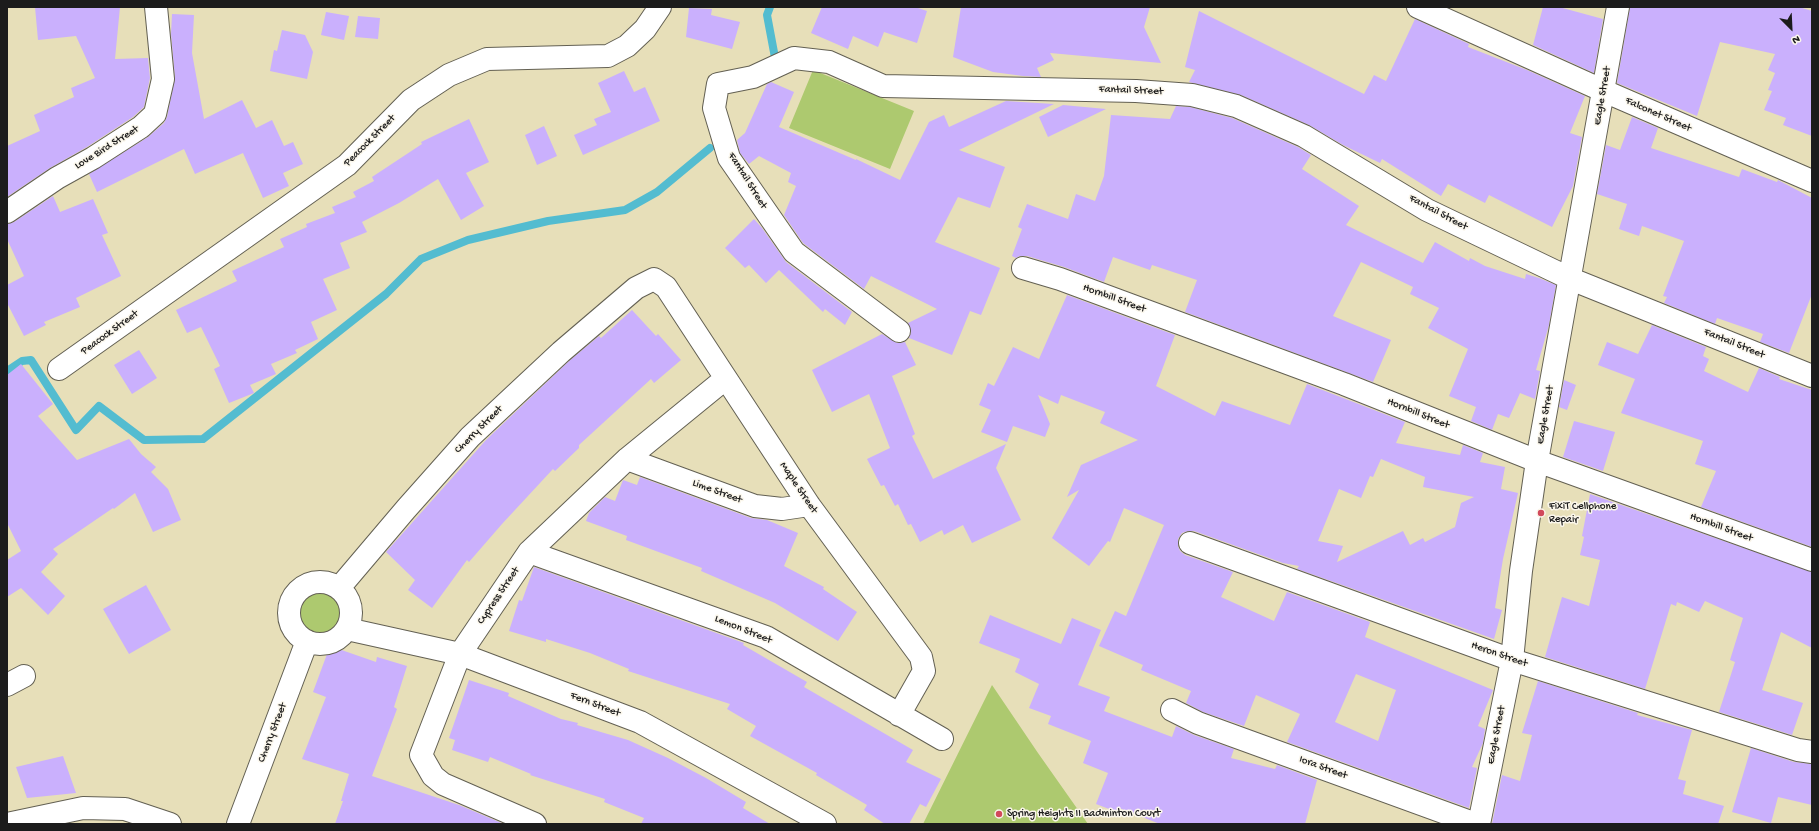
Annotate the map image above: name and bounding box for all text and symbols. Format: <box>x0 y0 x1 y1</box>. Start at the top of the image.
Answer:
north arrow <box>1771 8 1811 48</box>
text: N <box>1790 32 1802 46</box>
street label: Eagle Street <box>1591 66 1615 126</box>
street label: Fantail Street <box>1099 83 1163 99</box>
street label: Falconet Street <box>1623 95 1693 135</box>
street label: Peacock Street <box>341 112 399 170</box>
street label: Love Bird Street <box>72 123 142 173</box>
street label: Fantail Street <box>724 150 770 212</box>
street label: Fantail Street <box>1407 192 1469 234</box>
street label: Hornbill Street <box>1081 281 1147 317</box>
street label: Peacock Street <box>79 308 141 358</box>
street label: Fantail Street <box>1702 326 1766 362</box>
street label: Eagle Street <box>1534 385 1558 445</box>
street label: Hornbill Street <box>1385 396 1451 432</box>
street label: Cherry Street <box>452 403 506 457</box>
street label: Maple Street <box>776 460 820 516</box>
street label: Lime Street <box>690 477 744 507</box>
place label: FixiT Cellphone Repair <box>1549 500 1616 526</box>
marker: FixiT Cellphone Repair <box>1536 508 1546 518</box>
street label: Hornbill Street <box>1688 510 1754 546</box>
street label: Cypress Street <box>475 565 523 627</box>
street label: Lemon Street <box>713 613 773 647</box>
street label: Heron Street <box>1469 639 1529 671</box>
street label: Fern Street <box>568 689 622 721</box>
street label: Cherry Street <box>256 701 290 765</box>
street label: Eagle Street <box>1485 705 1509 765</box>
street label: Iora Street <box>1297 753 1349 783</box>
place label: Spring Heights II Badminton Court <box>1007 807 1160 821</box>
marker: Spring Heights II Badminton Court <box>994 809 1004 819</box>

